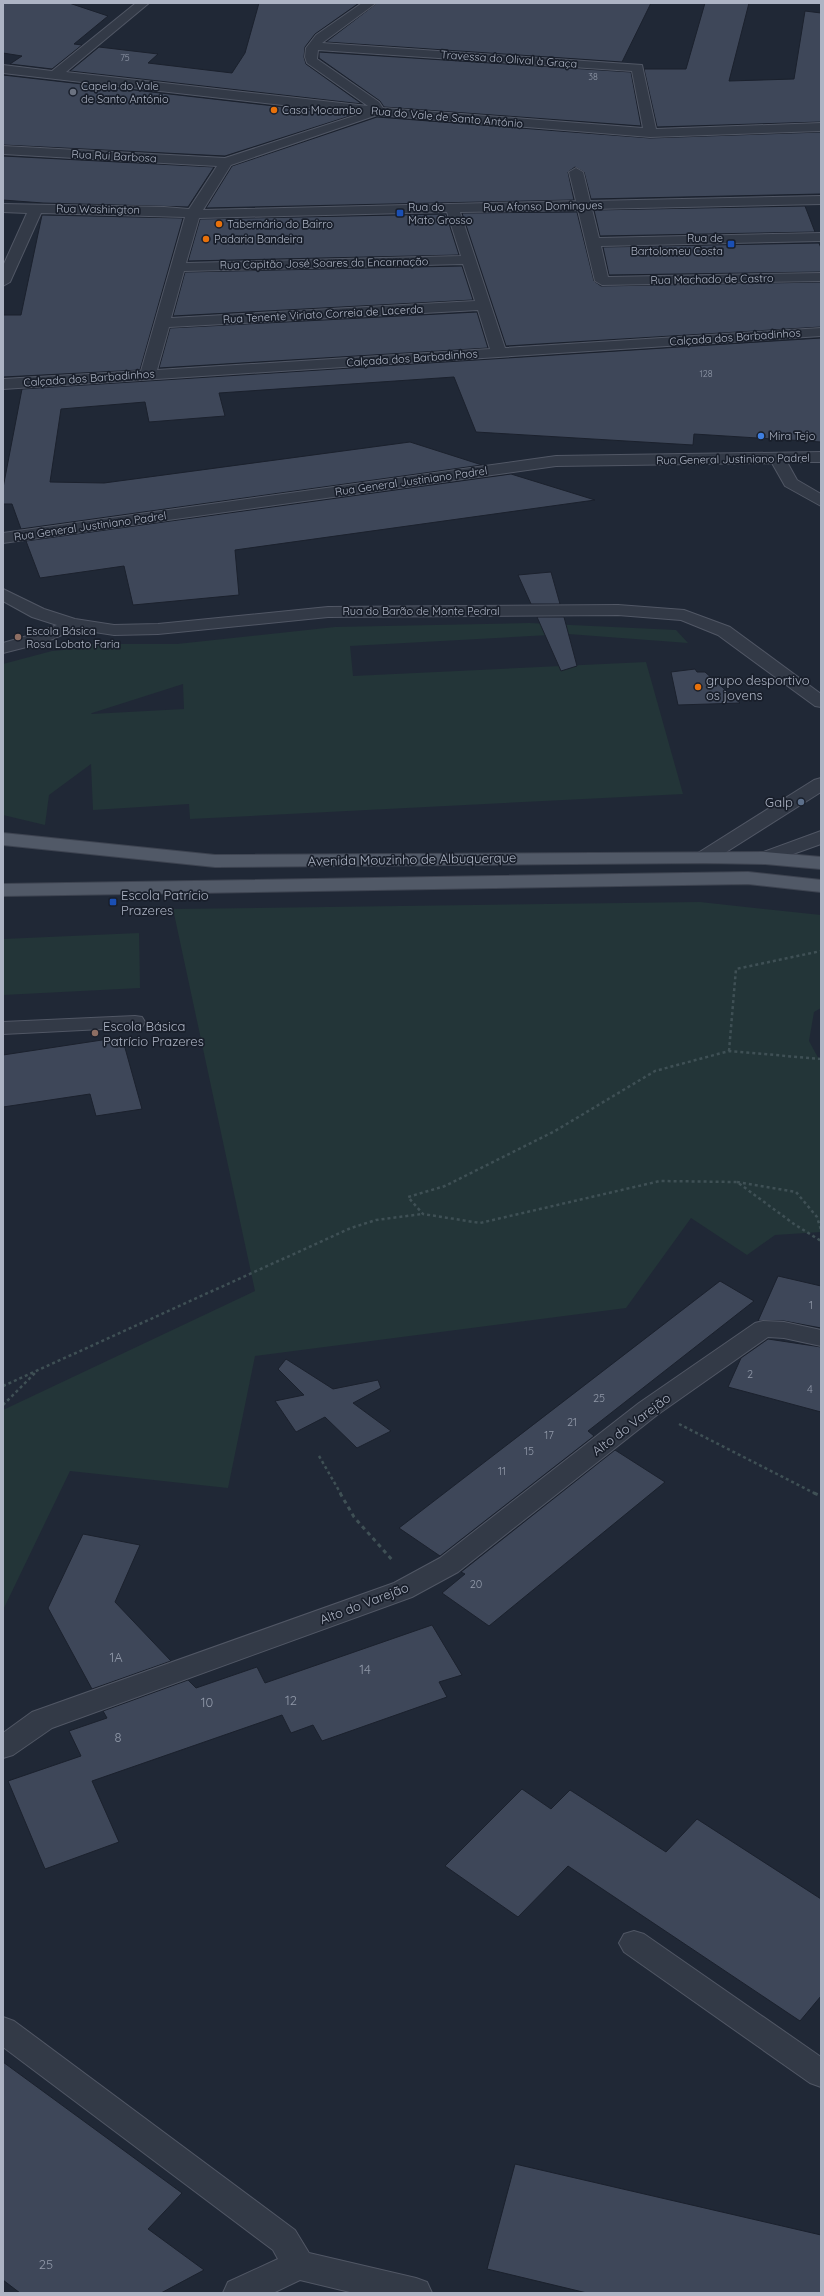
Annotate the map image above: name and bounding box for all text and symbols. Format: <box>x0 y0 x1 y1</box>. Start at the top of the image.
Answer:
street label: Travessa do Olival à Graça <box>440 47 578 71</box>
house number: 75 <box>120 52 130 63</box>
house number: 38 <box>588 71 598 82</box>
place label: Capela do Vale de Santo António <box>81 79 169 106</box>
marker: Capela do Vale de Santo António <box>68 87 78 97</box>
place label: Casa Mocambo <box>282 103 363 117</box>
street label: Rua do Vale de Santo António <box>370 103 524 131</box>
marker: Casa Mocambo <box>269 105 279 115</box>
street label: Rua Rui Barbosa <box>71 147 157 165</box>
street label: Rua Afonso Domingues <box>483 198 603 214</box>
place label: Rua do Mato Grosso <box>408 200 473 227</box>
street label: Rua Washington <box>56 201 140 217</box>
marker: Rua do Mato Grosso <box>395 208 405 218</box>
place label: Tabernário do Bairro <box>227 217 333 231</box>
marker: Tabernário do Bairro <box>214 219 224 229</box>
place label: Rua de Bartolomeu Costa <box>631 231 723 258</box>
place label: Padaria Bandeira <box>214 232 303 246</box>
marker: Padaria Bandeira <box>201 234 211 244</box>
marker: Rua de Bartolomeu Costa <box>726 239 736 249</box>
street label: Rua Capitão José Soares da Encarnação <box>219 254 429 272</box>
street label: Rua Machado de Castro <box>650 271 774 287</box>
street label: Rua Tenente Viriato Correia de Lacerda <box>222 302 424 326</box>
street label: Calçada dos Barbadinhos <box>669 325 801 349</box>
street label: Calçada dos Barbadinhos <box>346 346 478 370</box>
street label: Calçada dos Barbadinhos <box>23 366 155 390</box>
house number: 128 <box>699 368 713 379</box>
place label: Mira Tejo <box>769 429 816 443</box>
marker: Mira Tejo <box>756 431 766 441</box>
street label: Rua General Justiniano Padrel <box>656 451 810 467</box>
street label: Rua General Justiniano Padrel <box>334 463 488 499</box>
street label: Rua General Justiniano Padrel <box>13 508 167 544</box>
street label: Rua do Barão de Monte Pedral <box>342 604 500 618</box>
place label: Escola Básica Rosa Lobato Faria <box>26 624 120 651</box>
marker: Escola Básica Rosa Lobato Faria <box>13 632 23 642</box>
place label: grupo desportivo os jovens <box>706 672 810 703</box>
marker: grupo desportivo os jovens <box>693 682 703 692</box>
place label: Galp <box>765 794 793 810</box>
marker: Galp <box>796 797 806 807</box>
street label: Avenida Mouzinho de Albuquerque <box>308 849 516 869</box>
place label: Escola Patrício Prazeres <box>121 887 209 918</box>
marker: Escola Patrício Prazeres <box>108 897 118 907</box>
place label: Escola Básica Patrício Prazeres <box>103 1018 204 1049</box>
marker: Escola Básica Patrício Prazeres <box>90 1028 100 1038</box>
house number: 1 <box>809 1298 813 1312</box>
house number: 2 <box>747 1367 753 1381</box>
house number: 4 <box>807 1382 813 1396</box>
street label: Alto do Varejão <box>589 1389 673 1459</box>
house number: 25 <box>593 1391 605 1405</box>
house number: 21 <box>567 1415 577 1429</box>
house number: 17 <box>544 1428 554 1442</box>
house number: 15 <box>524 1444 534 1458</box>
house number: 11 <box>498 1464 506 1478</box>
house number: 20 <box>470 1577 482 1591</box>
street label: Alto do Varejão <box>317 1579 411 1627</box>
house number: 1A <box>109 1649 123 1665</box>
house number: 14 <box>359 1661 371 1677</box>
house number: 12 <box>285 1692 297 1708</box>
house number: 10 <box>201 1694 214 1710</box>
house number: 8 <box>114 1729 122 1745</box>
house number: 25 <box>39 2256 53 2272</box>

